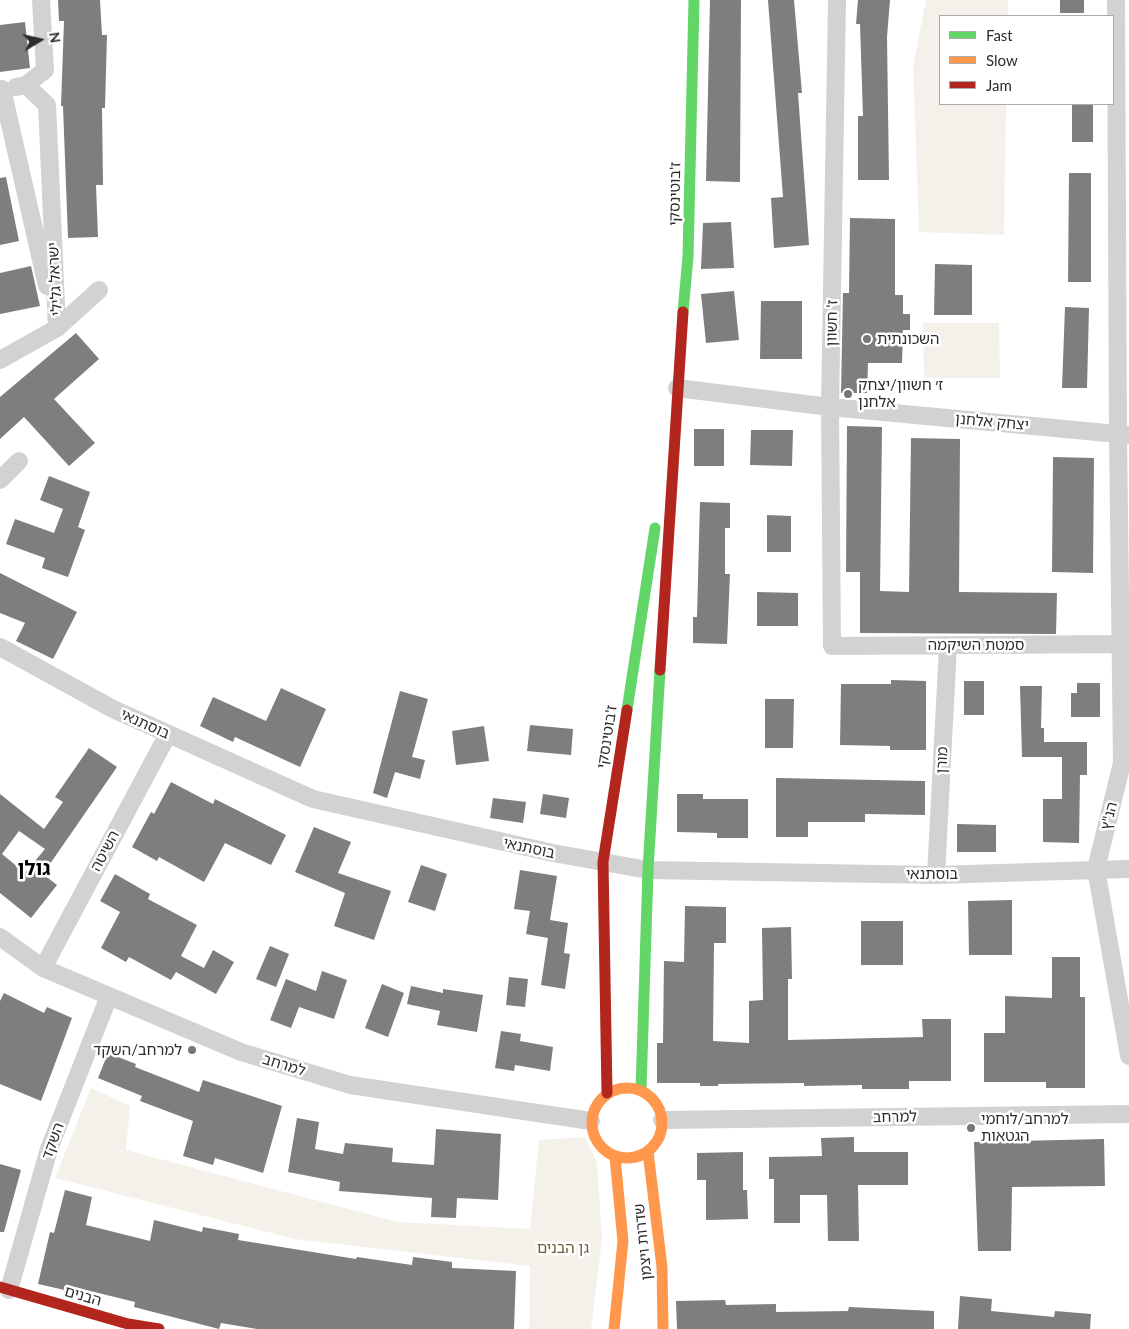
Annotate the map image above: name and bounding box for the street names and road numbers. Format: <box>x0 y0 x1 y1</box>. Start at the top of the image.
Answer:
street label: ז'בוטינסקי <box>665 162 685 226</box>
street label: ישראל גלילי <box>44 242 66 316</box>
street label: ז' חשוון <box>823 299 841 347</box>
street label: יצחק אלחנן <box>955 410 1029 434</box>
street label: סמטת השיקמה <box>928 636 1024 654</box>
street label: ז'בוטינסקי <box>593 704 621 770</box>
street label: בוסתנאי <box>117 705 173 743</box>
street label: מורן <box>932 746 952 774</box>
street label: הנ"ץ <box>1097 800 1121 832</box>
street label: השיטה <box>87 828 123 874</box>
street label: בוסתנאי <box>502 834 556 862</box>
street label: בוסתנאי <box>906 865 958 883</box>
street label: למרחב <box>260 1050 308 1080</box>
street label: למרחב <box>873 1108 917 1126</box>
street label: השקד <box>38 1120 68 1162</box>
street label: שדרות ויצמן <box>630 1203 656 1281</box>
street label: הבנים <box>62 1282 104 1310</box>

